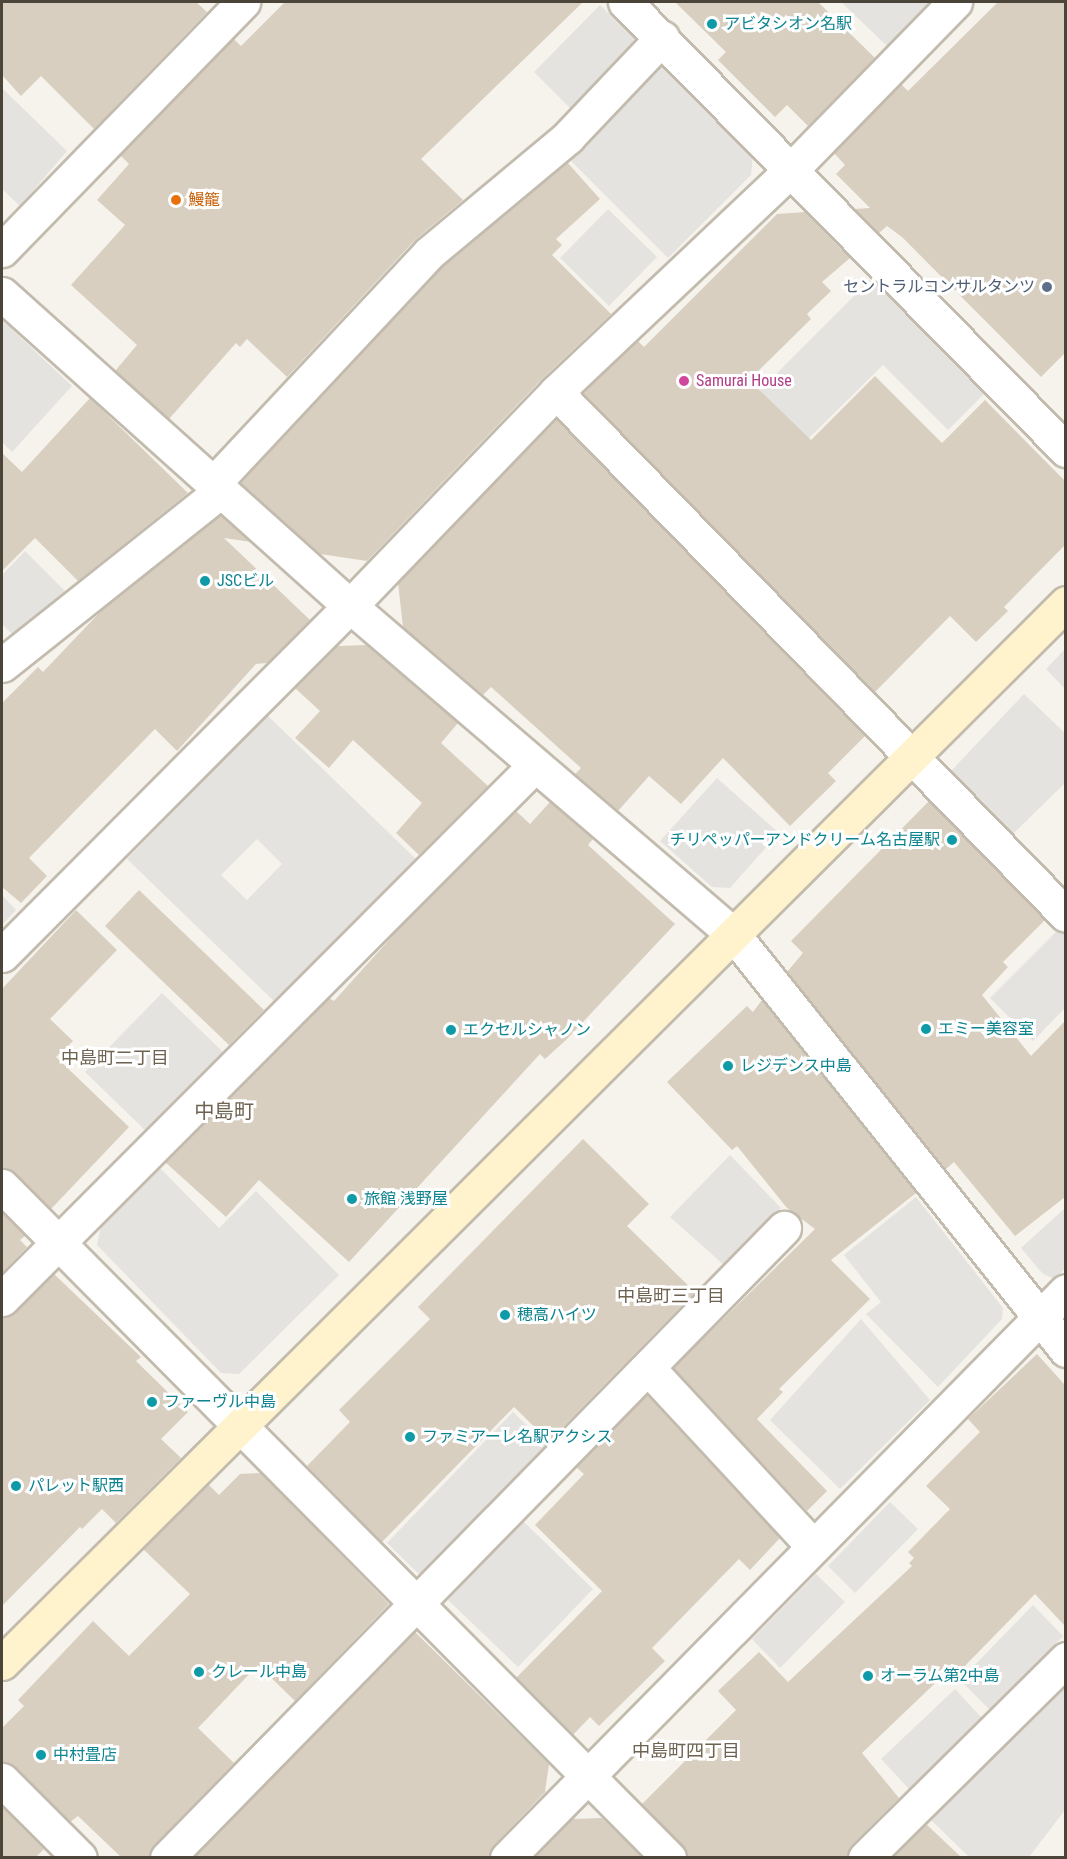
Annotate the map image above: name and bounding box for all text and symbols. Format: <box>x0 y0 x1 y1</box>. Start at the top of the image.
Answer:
place label: アビタシオン名駅 <box>724 14 852 34</box>
marker: アビタシオン名駅 <box>705 17 719 31</box>
place label: 鰻籠 <box>188 190 220 210</box>
marker: 鰻籠 <box>169 193 183 207</box>
place label: セントラルコンサルタンツ <box>843 277 1035 297</box>
marker: セントラルコンサルタンツ <box>1040 280 1054 294</box>
place label: Samurai House <box>696 371 792 391</box>
marker: Samurai House <box>677 374 691 388</box>
place label: JSCビル <box>217 571 274 591</box>
marker: JSCビル <box>198 574 212 588</box>
place label: チリペッパーアンドクリーム名古屋駅 <box>668 830 940 850</box>
marker: チリペッパーアンドクリーム名古屋駅 <box>945 833 959 847</box>
place label: エミー美容室 <box>938 1019 1034 1039</box>
place label: エクセルシャノン <box>463 1020 591 1040</box>
marker: エミー美容室 <box>919 1022 933 1036</box>
marker: エクセルシャノン <box>444 1023 458 1037</box>
district label: 中島町二丁目 <box>61 1047 169 1069</box>
place label: レジデンス中島 <box>740 1056 852 1076</box>
marker: レジデンス中島 <box>721 1059 735 1073</box>
district label: 中島町 <box>194 1099 254 1123</box>
place label: 旅館 浅野屋 <box>364 1189 448 1209</box>
marker: 旅館 浅野屋 <box>345 1192 359 1206</box>
district label: 中島町三丁目 <box>617 1285 725 1307</box>
place label: 穂高ハイツ <box>517 1305 597 1325</box>
marker: 穂高ハイツ <box>498 1308 512 1322</box>
place label: ファーヴル中島 <box>164 1392 276 1412</box>
marker: ファーヴル中島 <box>145 1395 159 1409</box>
place label: ファミアーレ名駅アクシス <box>422 1427 613 1447</box>
marker: ファミアーレ名駅アクシス <box>403 1430 417 1444</box>
place label: パレット駅西 <box>28 1476 124 1496</box>
marker: パレット駅西 <box>9 1479 23 1493</box>
place label: クレール中島 <box>211 1662 307 1682</box>
marker: クレール中島 <box>192 1665 206 1679</box>
place label: オーラム第2中島 <box>880 1666 1000 1686</box>
marker: オーラム第2中島 <box>861 1669 875 1683</box>
district label: 中島町四丁目 <box>632 1740 740 1762</box>
place label: 中村畳店 <box>53 1745 117 1765</box>
marker: 中村畳店 <box>34 1748 48 1762</box>

